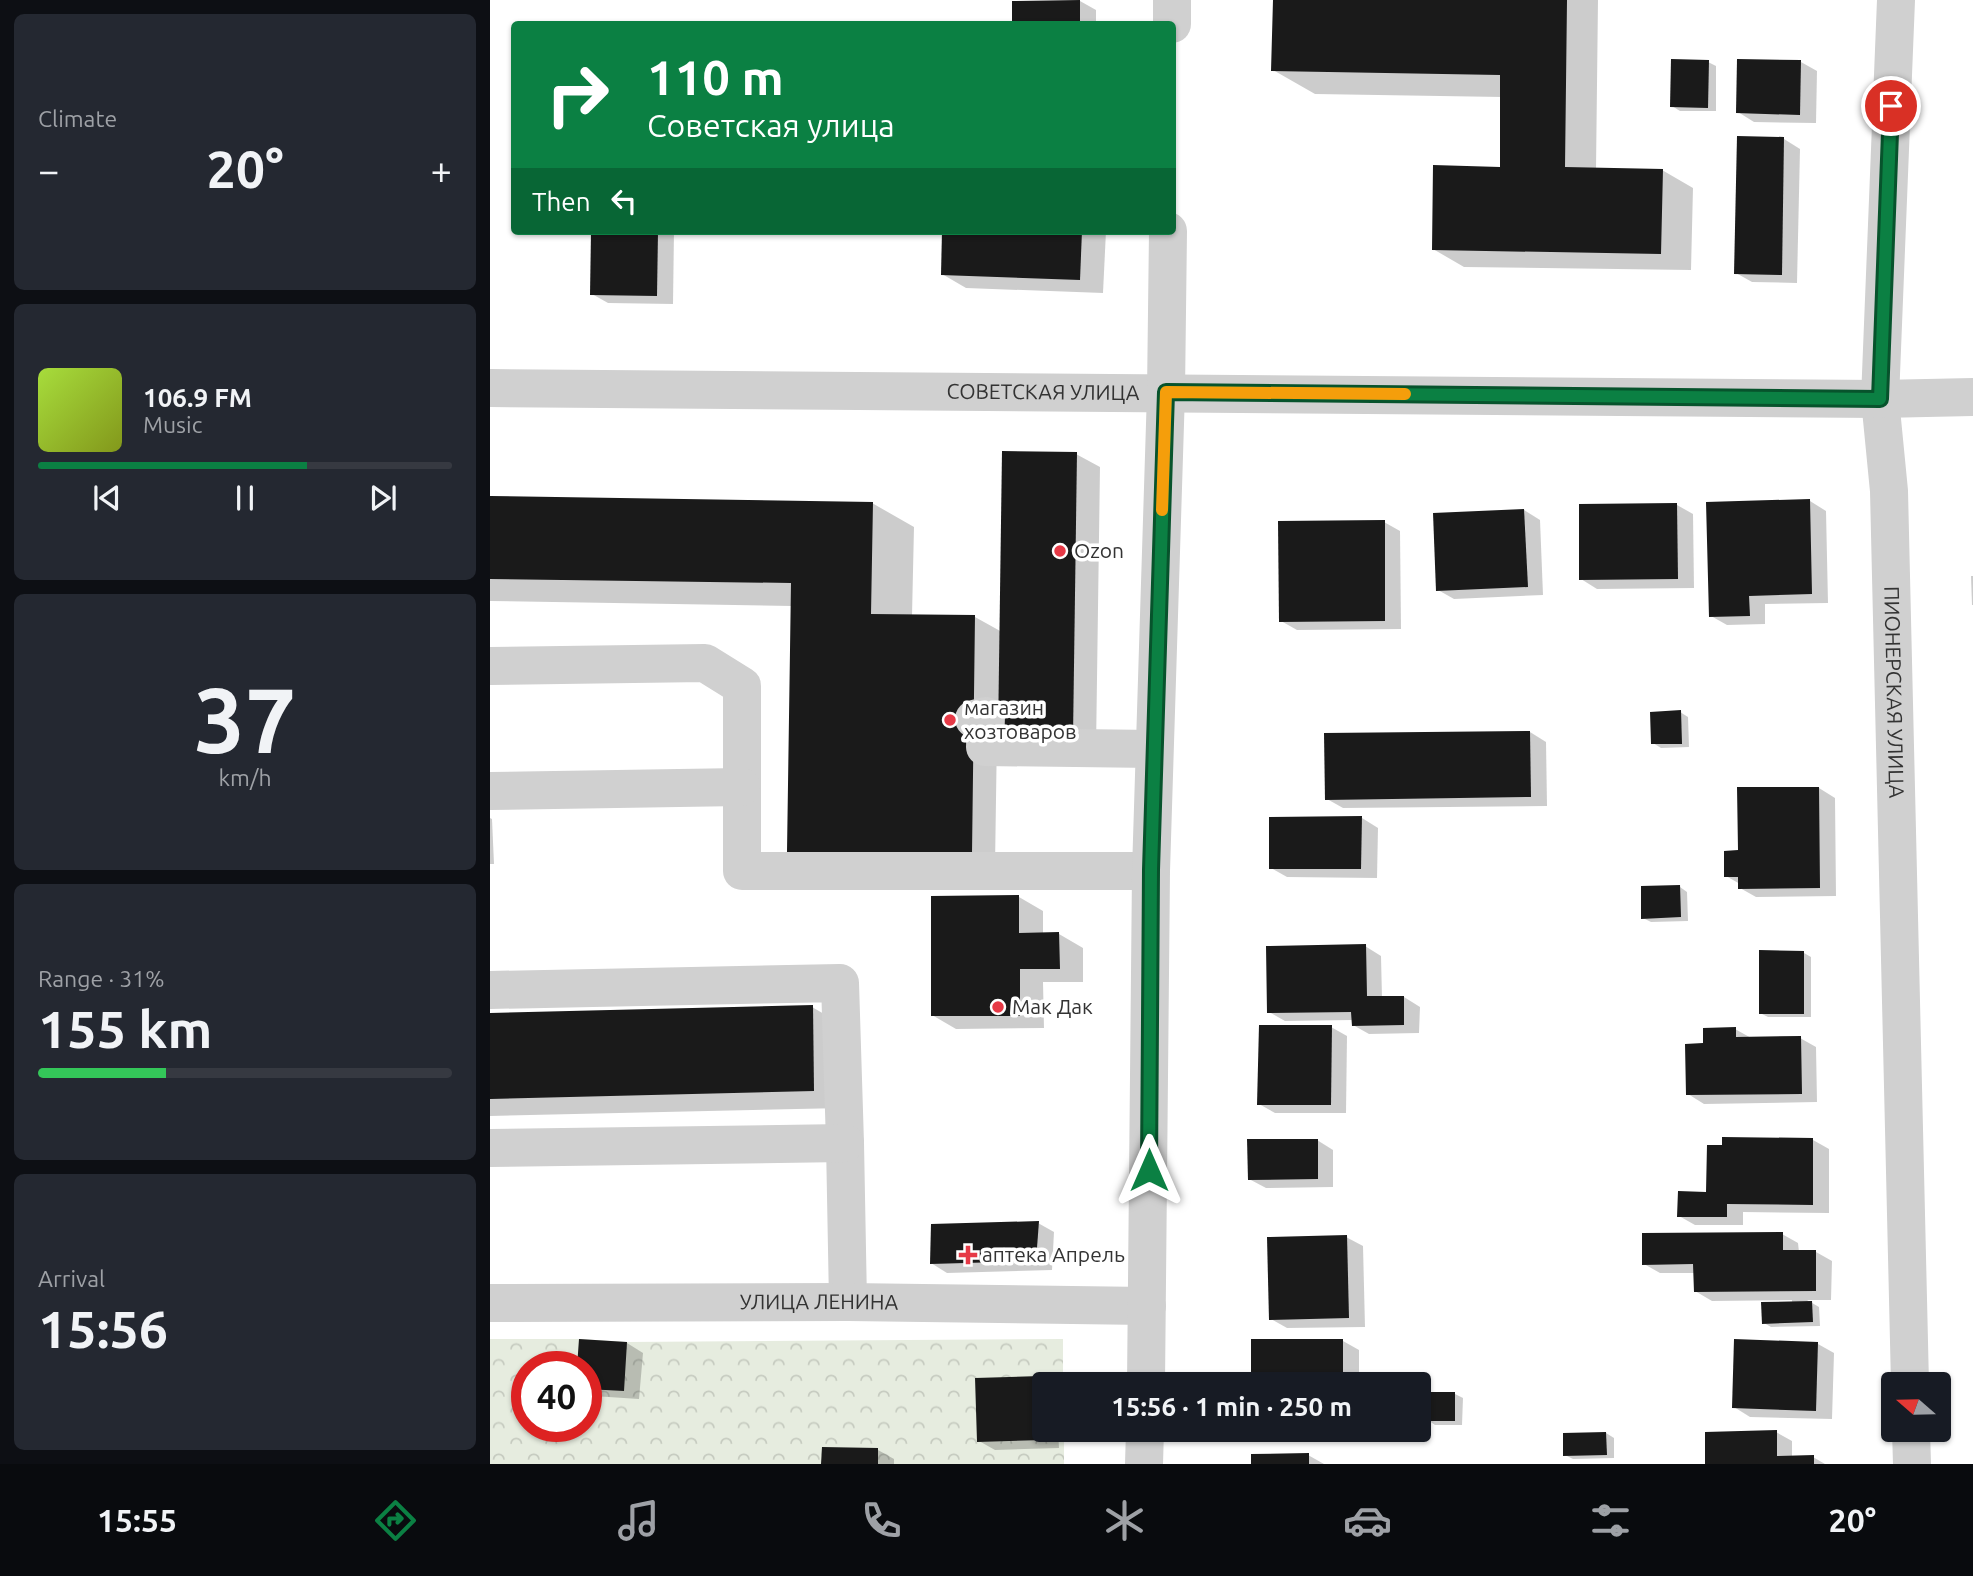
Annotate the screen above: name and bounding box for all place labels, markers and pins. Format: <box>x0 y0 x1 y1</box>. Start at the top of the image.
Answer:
pin <box>1861 76 1921 136</box>
place label: Ozon <box>1074 538 1124 562</box>
marker: Ozon <box>1052 543 1068 559</box>
place label: магазин хозтоваров <box>964 695 1077 743</box>
marker: магазин хозтоваров <box>942 712 958 728</box>
place label: Мак Дак <box>1012 994 1093 1018</box>
marker: Мак Дак <box>990 999 1006 1015</box>
place label: аптека Апрель <box>982 1242 1125 1266</box>
marker: аптека Апрель <box>960 1247 976 1263</box>

